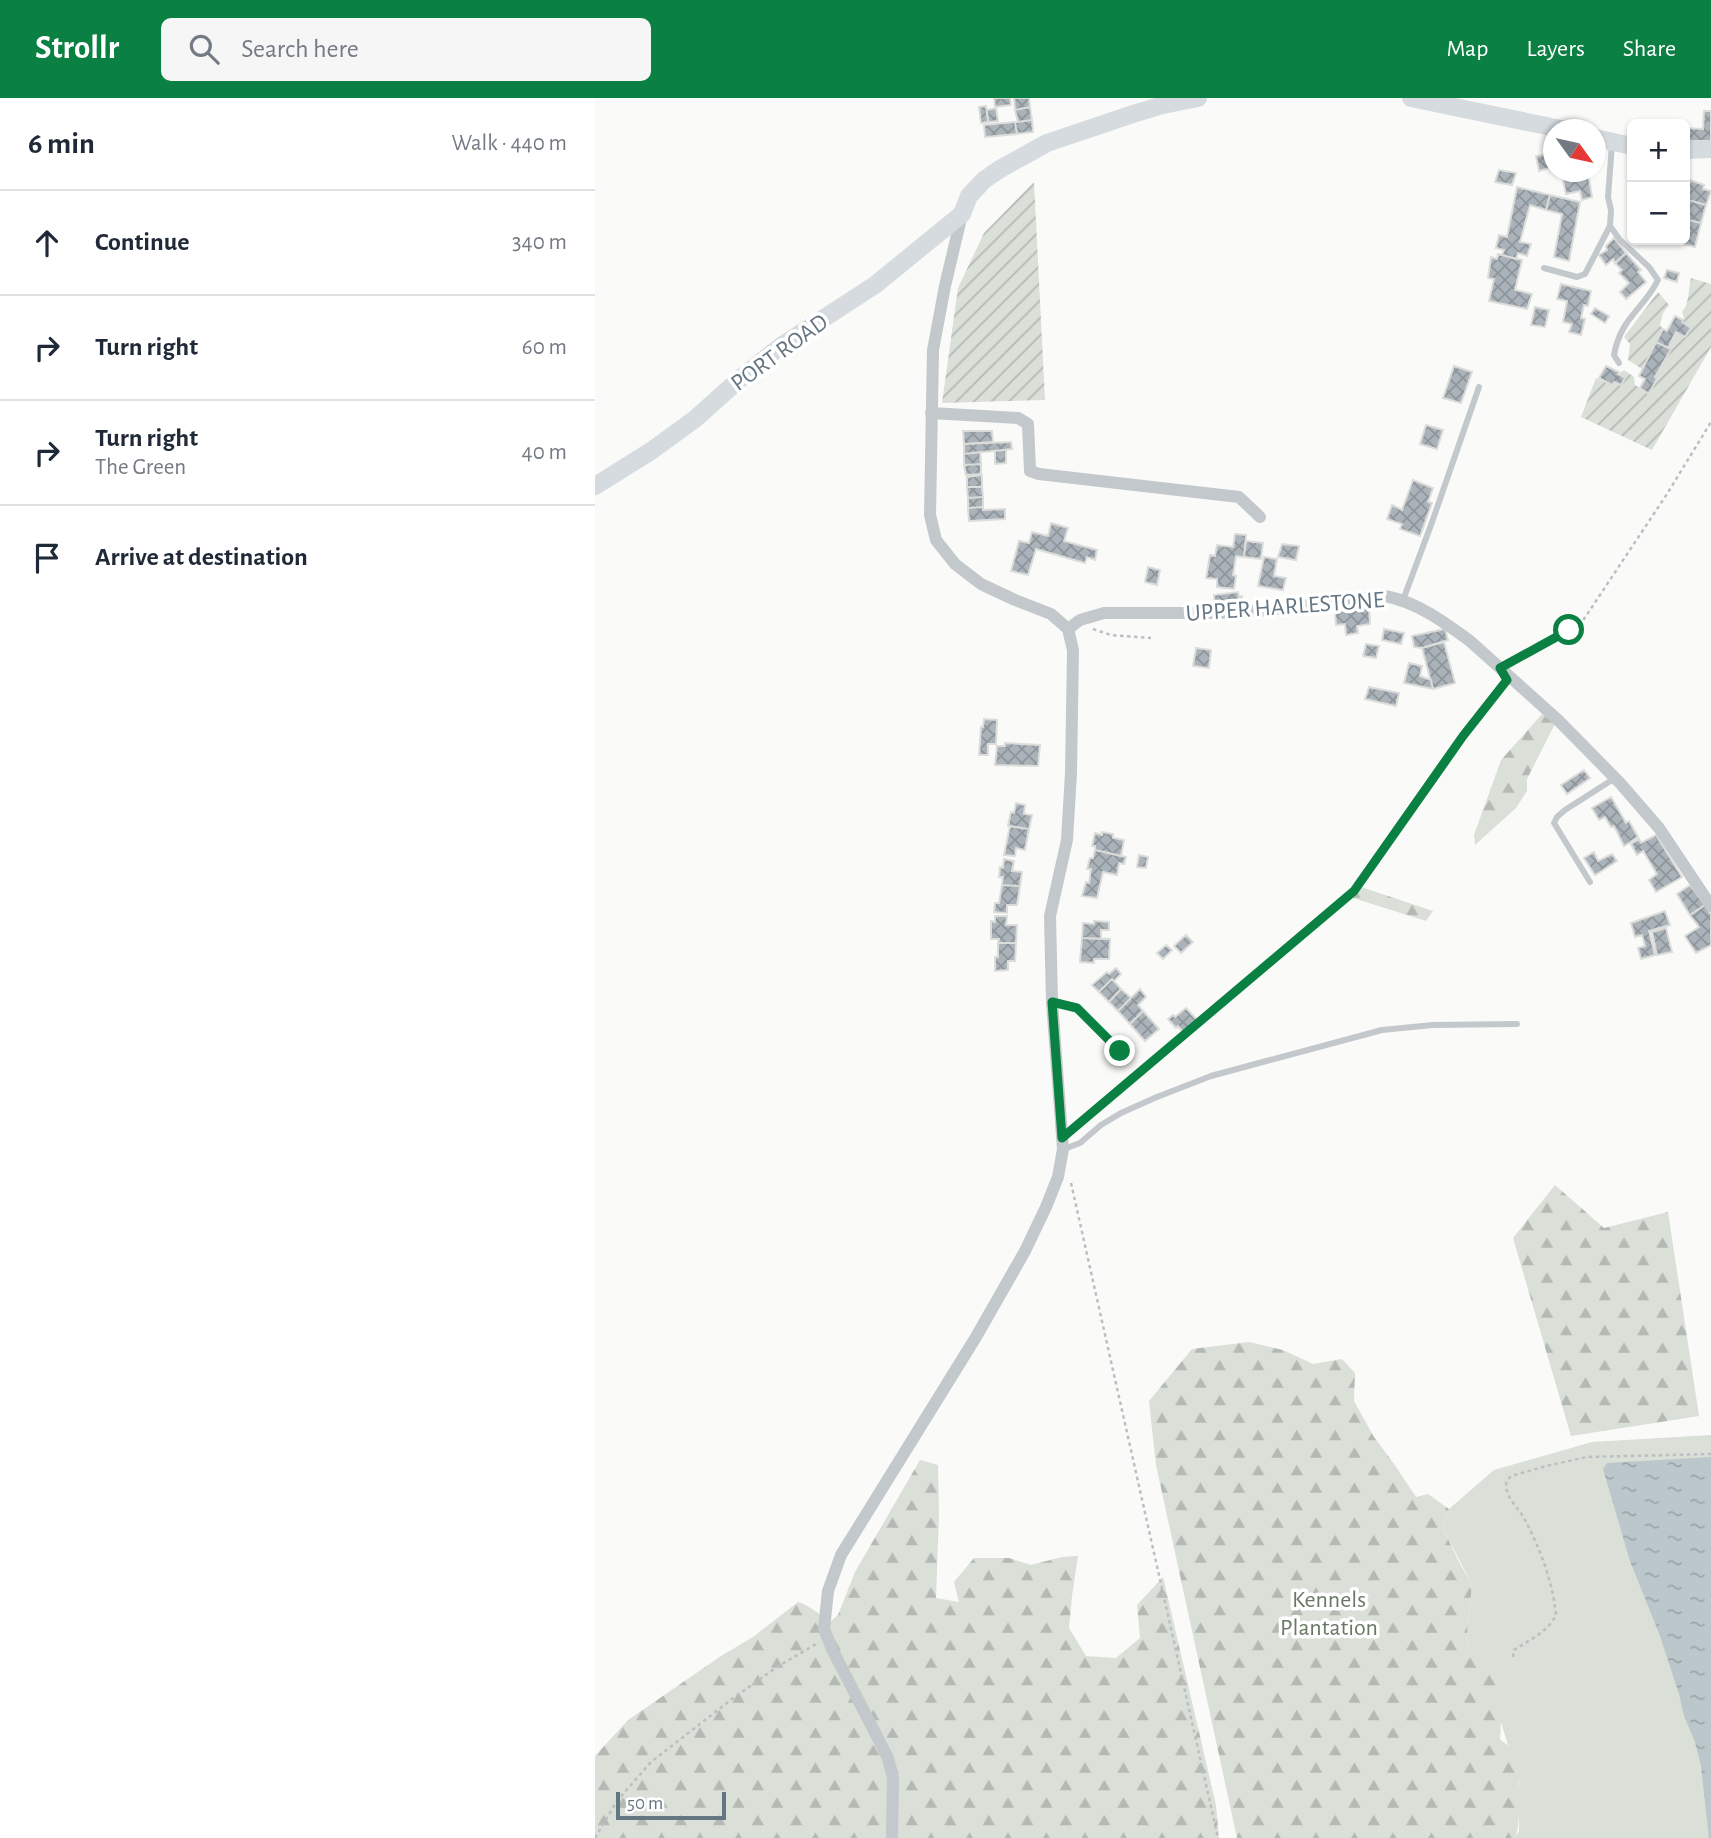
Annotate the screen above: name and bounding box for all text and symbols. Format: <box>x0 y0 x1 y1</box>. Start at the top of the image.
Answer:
search box <box>161 18 651 81</box>
icon: search <box>185 30 223 68</box>
text: Strollr <box>35 32 119 65</box>
text: Search here <box>241 36 359 62</box>
text: Map <box>1446 37 1488 61</box>
text: Layers <box>1526 37 1585 61</box>
text: Share <box>1623 37 1676 61</box>
north arrow <box>1543 119 1606 182</box>
map controls <box>1627 119 1690 245</box>
button: + <box>1627 119 1690 182</box>
text: 6 min <box>28 129 95 159</box>
text: Walk · 440 m <box>452 132 567 155</box>
button: − <box>1627 182 1690 245</box>
icon: ahead <box>28 224 66 262</box>
text: Continue <box>95 229 190 255</box>
text: 340 m <box>512 231 567 254</box>
street label: PORT ROAD <box>727 310 832 396</box>
icon: right <box>28 329 66 367</box>
text: Turn right <box>95 334 198 360</box>
text: 60 m <box>522 336 567 359</box>
text: Turn right <box>95 425 198 451</box>
icon: right <box>28 434 66 472</box>
text: 40 m <box>522 441 567 464</box>
text: The Green <box>95 456 186 479</box>
icon: arrive <box>28 539 66 577</box>
text: Arrive at destination <box>95 544 308 570</box>
street label: UPPER HARLESTONE <box>1185 588 1386 626</box>
route start <box>1553 614 1584 645</box>
route end <box>1104 1035 1135 1066</box>
park label: Kennels Plantation <box>1280 1588 1378 1640</box>
scale bar <box>616 1789 726 1821</box>
text: 50 m <box>627 1794 663 1813</box>

